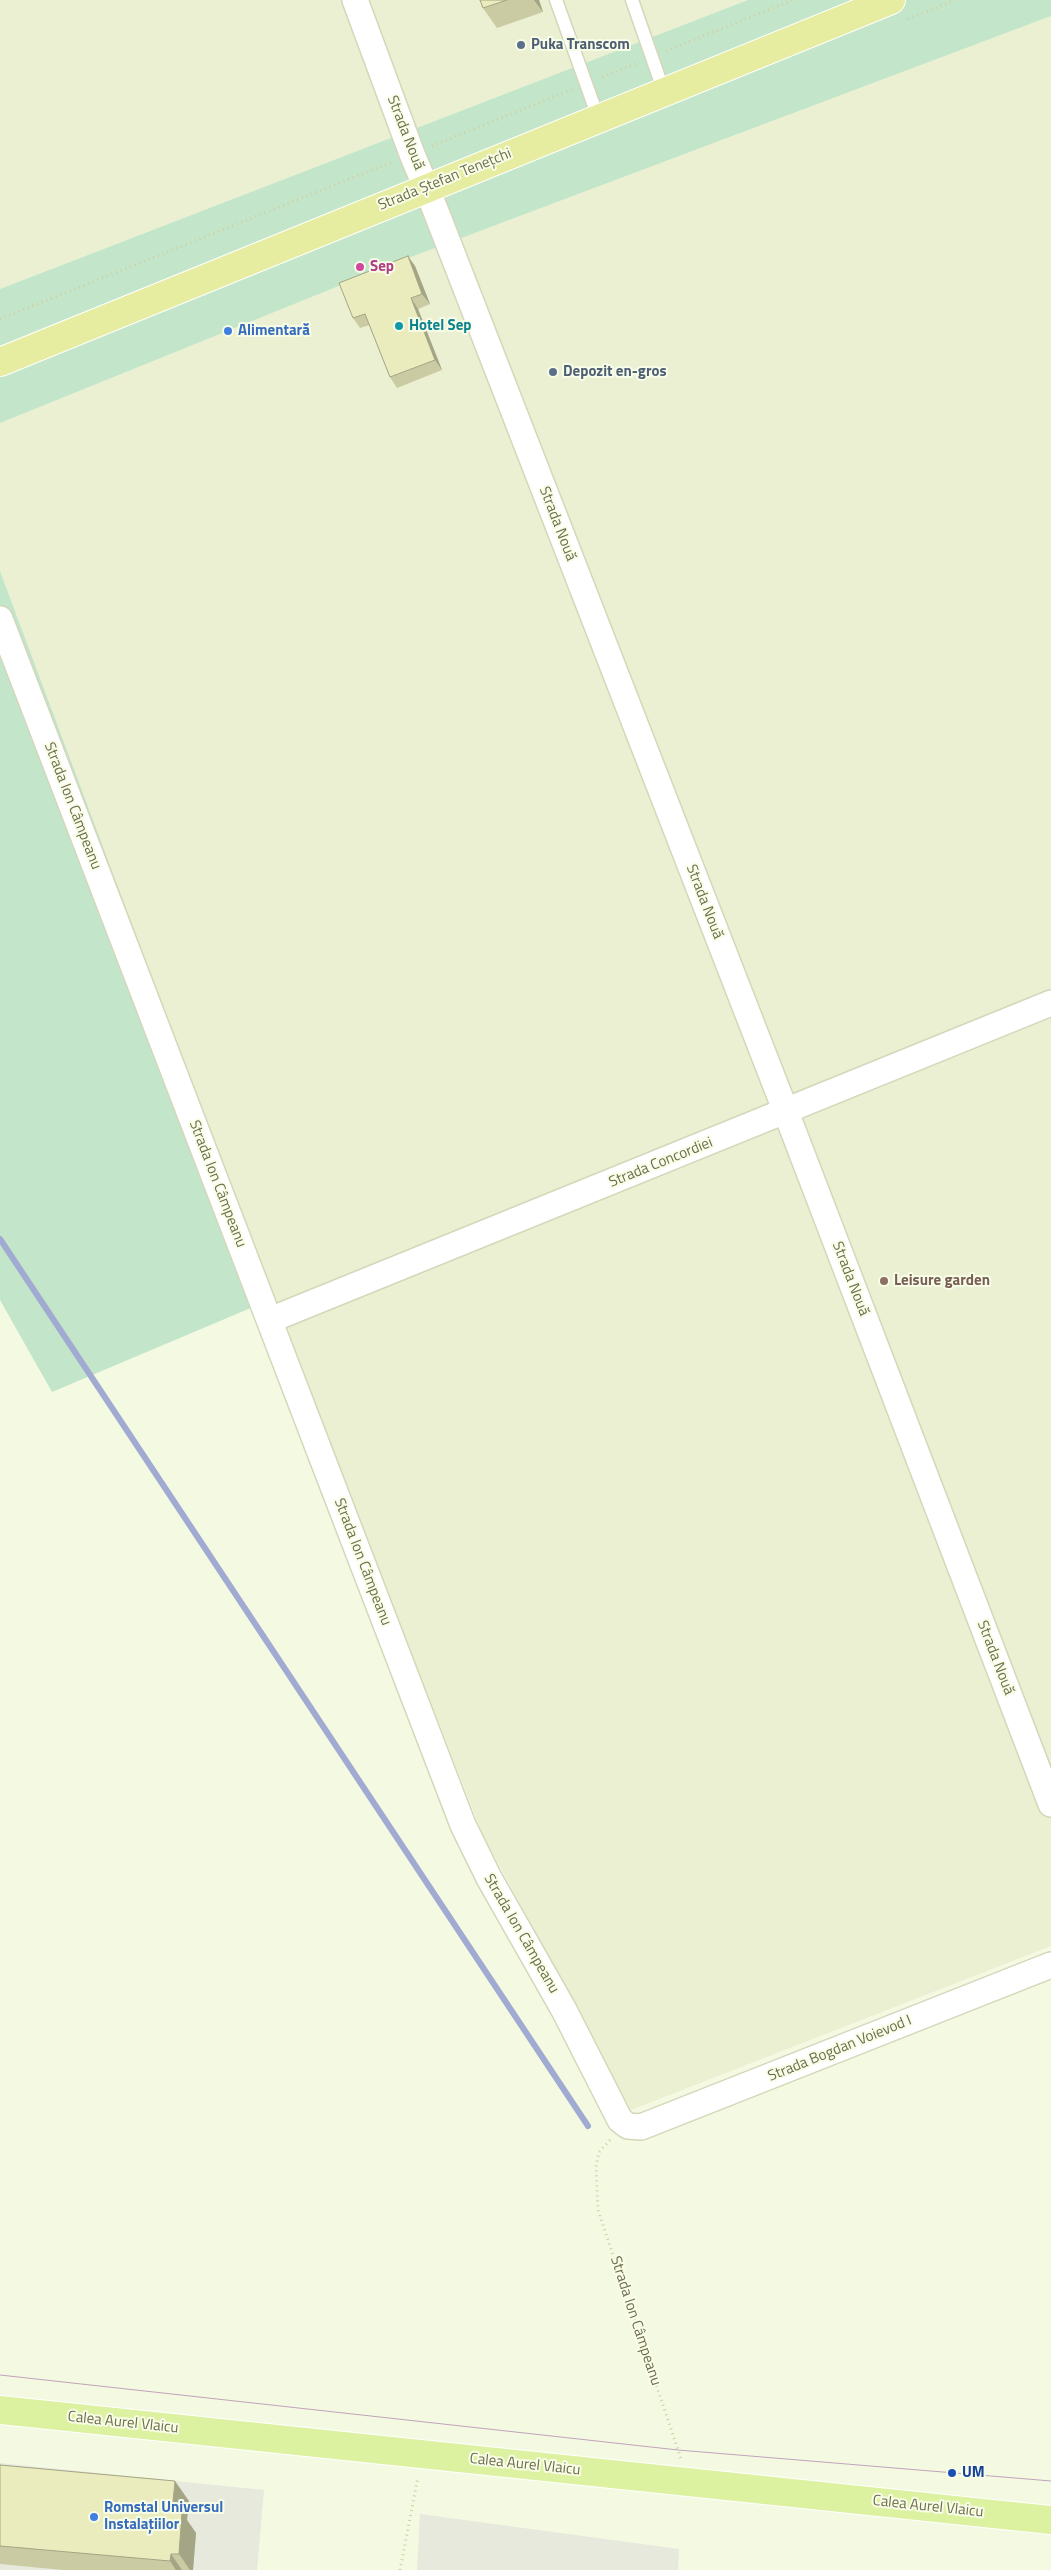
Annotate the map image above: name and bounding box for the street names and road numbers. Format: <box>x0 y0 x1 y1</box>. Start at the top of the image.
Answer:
street label: Strada Nouă <box>383 93 427 173</box>
street label: Strada Ștefan Tenețchi <box>376 145 514 215</box>
street label: Strada Nouă <box>535 484 579 564</box>
street label: Strada Ion Câmpeanu <box>39 740 105 872</box>
street label: Strada Nouă <box>682 862 726 942</box>
street label: Strada Ion Câmpeanu <box>184 1118 250 1250</box>
street label: Strada Concordiei <box>607 1134 715 1192</box>
street label: Strada Nouă <box>828 1239 872 1319</box>
street label: Strada Ion Câmpeanu <box>329 1496 395 1628</box>
street label: Strada Nouă <box>973 1618 1017 1698</box>
street label: Strada Ion Câmpeanu <box>479 1871 563 1997</box>
street label: Strada Bogdan Voievod I <box>766 2012 914 2086</box>
street label: Strada Ion Câmpeanu <box>606 2254 664 2388</box>
street label: Calea Aurel Vlaicu <box>67 2408 179 2438</box>
street label: Calea Aurel Vlaicu <box>469 2450 581 2480</box>
street label: Calea Aurel Vlaicu <box>872 2492 984 2522</box>

